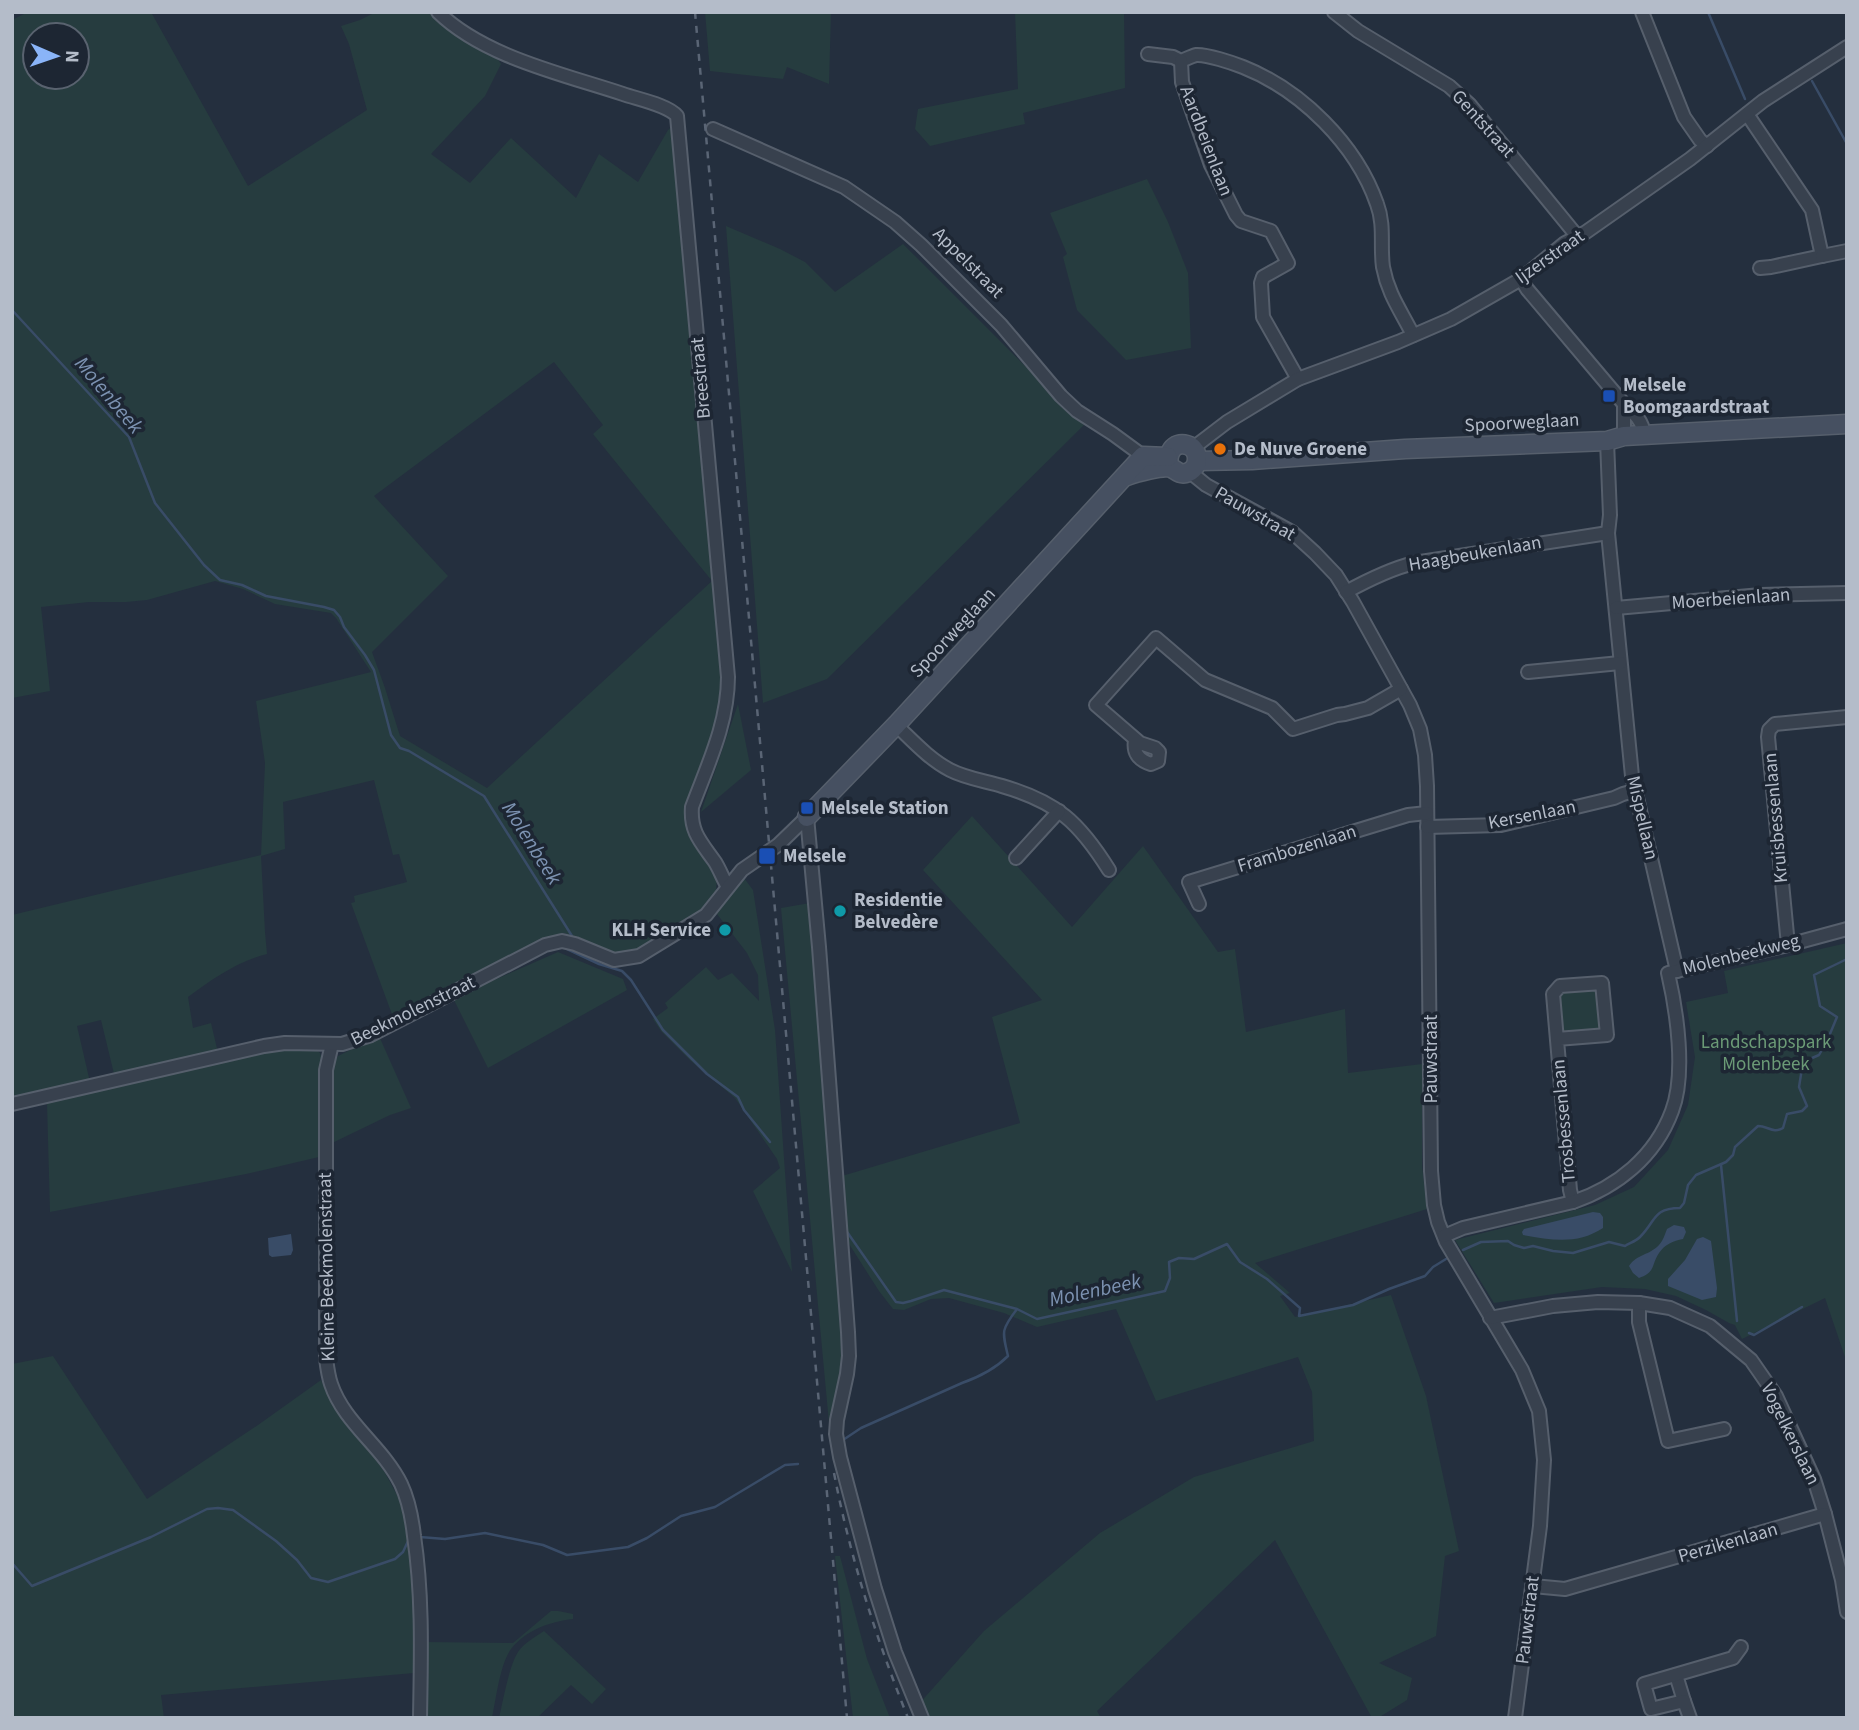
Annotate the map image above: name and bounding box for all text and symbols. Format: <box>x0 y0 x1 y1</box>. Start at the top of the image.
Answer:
north arrow <box>21 21 91 91</box>
text: N <box>58 50 85 63</box>
street label: Aardbeienlaan <box>1173 82 1239 200</box>
street label: Gentstraat <box>1445 84 1521 164</box>
street label: Appelstraat <box>926 221 1010 305</box>
street label: Ijzerstraat <box>1510 223 1591 291</box>
street label: Breestraat <box>684 335 718 420</box>
water label: Molenbeek <box>68 350 151 441</box>
place label: Melsele Boomgaardstraat <box>1623 372 1769 421</box>
marker: Melsele Boomgaardstraat <box>1601 388 1617 404</box>
street label: Spoorweglaan <box>1464 407 1580 439</box>
place label: De Nuve Groene <box>1234 436 1367 463</box>
marker: De Nuve Groene <box>1212 441 1228 457</box>
street label: Pauwstraat <box>1210 480 1301 548</box>
street label: Haagbeukenlaan <box>1406 529 1544 579</box>
street label: Moerbeienlaan <box>1671 581 1791 617</box>
street label: Spoorweglaan <box>904 582 1002 684</box>
street label: Kruisbessenlaan <box>1757 752 1795 884</box>
street label: Mispellaan <box>1619 773 1665 863</box>
street label: Kersenlaan <box>1486 793 1578 837</box>
water label: Molenbeek <box>495 795 570 891</box>
place label: Melsele Station <box>821 795 949 822</box>
marker: Melsele Station <box>799 800 815 816</box>
street label: Frambozenlaan <box>1234 818 1360 880</box>
place label: Melsele <box>783 843 846 870</box>
marker: Melsele <box>757 846 777 866</box>
place label: Residentie Belvedère <box>854 887 943 936</box>
marker: Residentie Belvedère <box>832 903 848 919</box>
place label: KLH Service <box>611 917 711 944</box>
marker: KLH Service <box>717 922 733 938</box>
street label: Molenbeekweg <box>1680 927 1803 983</box>
street label: Beekmolenstraat <box>346 969 480 1053</box>
street label: Pauwstraat <box>1418 1014 1445 1103</box>
park label: Landschapspark Molenbeek <box>1701 1029 1832 1078</box>
street label: Trosbessenlaan <box>1545 1058 1583 1184</box>
street label: Kleine Beekmolenstraat <box>312 1172 342 1362</box>
water label: Molenbeek <box>1046 1265 1145 1314</box>
street label: Vogelkerslaan <box>1754 1378 1826 1490</box>
street label: Perzikenlaan <box>1675 1516 1781 1570</box>
street label: Pauwstraat <box>1509 1574 1547 1666</box>

